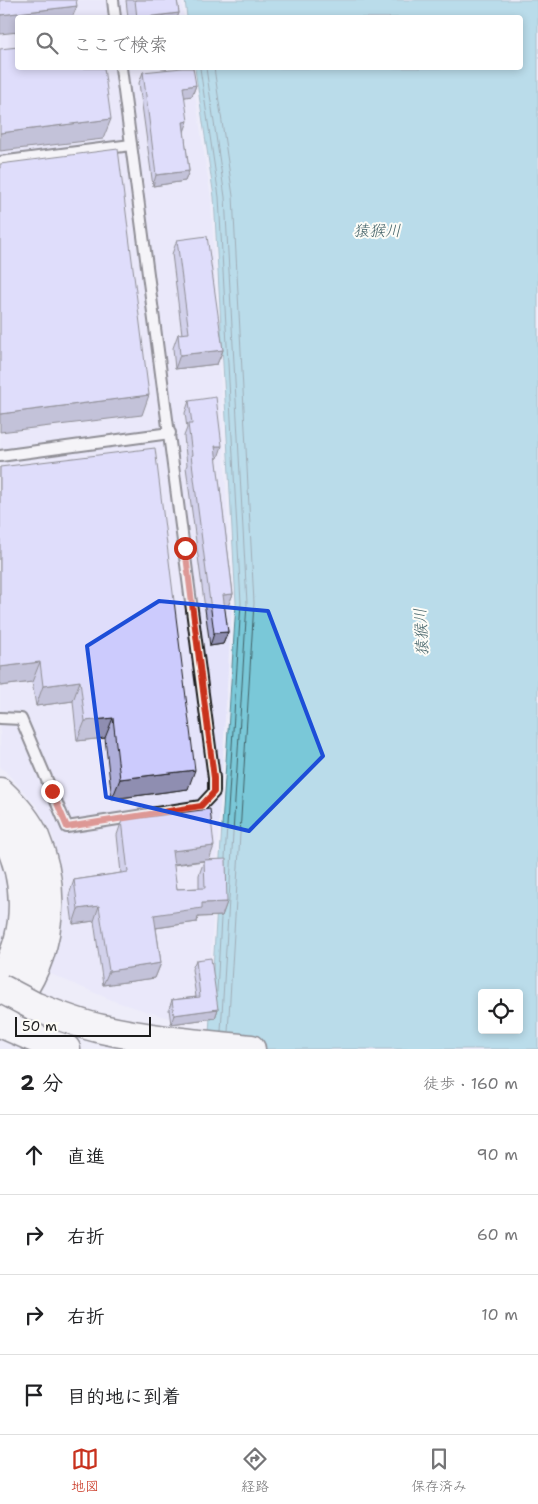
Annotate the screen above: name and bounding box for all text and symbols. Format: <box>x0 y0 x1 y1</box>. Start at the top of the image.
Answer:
search box <box>15 15 523 70</box>
icon: search <box>33 29 61 57</box>
text: ここで検索 <box>73 32 168 57</box>
water label: 猿猴川 <box>353 220 401 241</box>
route start <box>174 537 197 560</box>
water label: 猿猴川 <box>409 607 433 657</box>
route end <box>41 780 64 803</box>
map controls <box>478 989 523 1034</box>
button: locate <box>478 989 523 1034</box>
scale bar <box>15 1014 151 1037</box>
text: 50 m <box>22 1017 57 1035</box>
text: 2 分 <box>20 1069 63 1097</box>
text: 徒歩 · 160 m <box>423 1073 518 1094</box>
icon: ahead <box>20 1141 48 1169</box>
text: 直進 <box>67 1144 105 1169</box>
text: 90 m <box>477 1144 518 1165</box>
icon: right <box>20 1221 48 1249</box>
text: 右折 <box>67 1224 105 1249</box>
text: 60 m <box>477 1224 518 1245</box>
icon: right <box>20 1301 48 1329</box>
text: 右折 <box>67 1304 105 1329</box>
text: 10 m <box>481 1304 518 1325</box>
icon: arrive <box>20 1381 48 1409</box>
text: 目的地に到着 <box>67 1384 181 1409</box>
tab: 地図 <box>71 1445 99 1495</box>
tab: 経路 <box>241 1445 269 1495</box>
tab: 保存済み <box>411 1445 467 1495</box>

